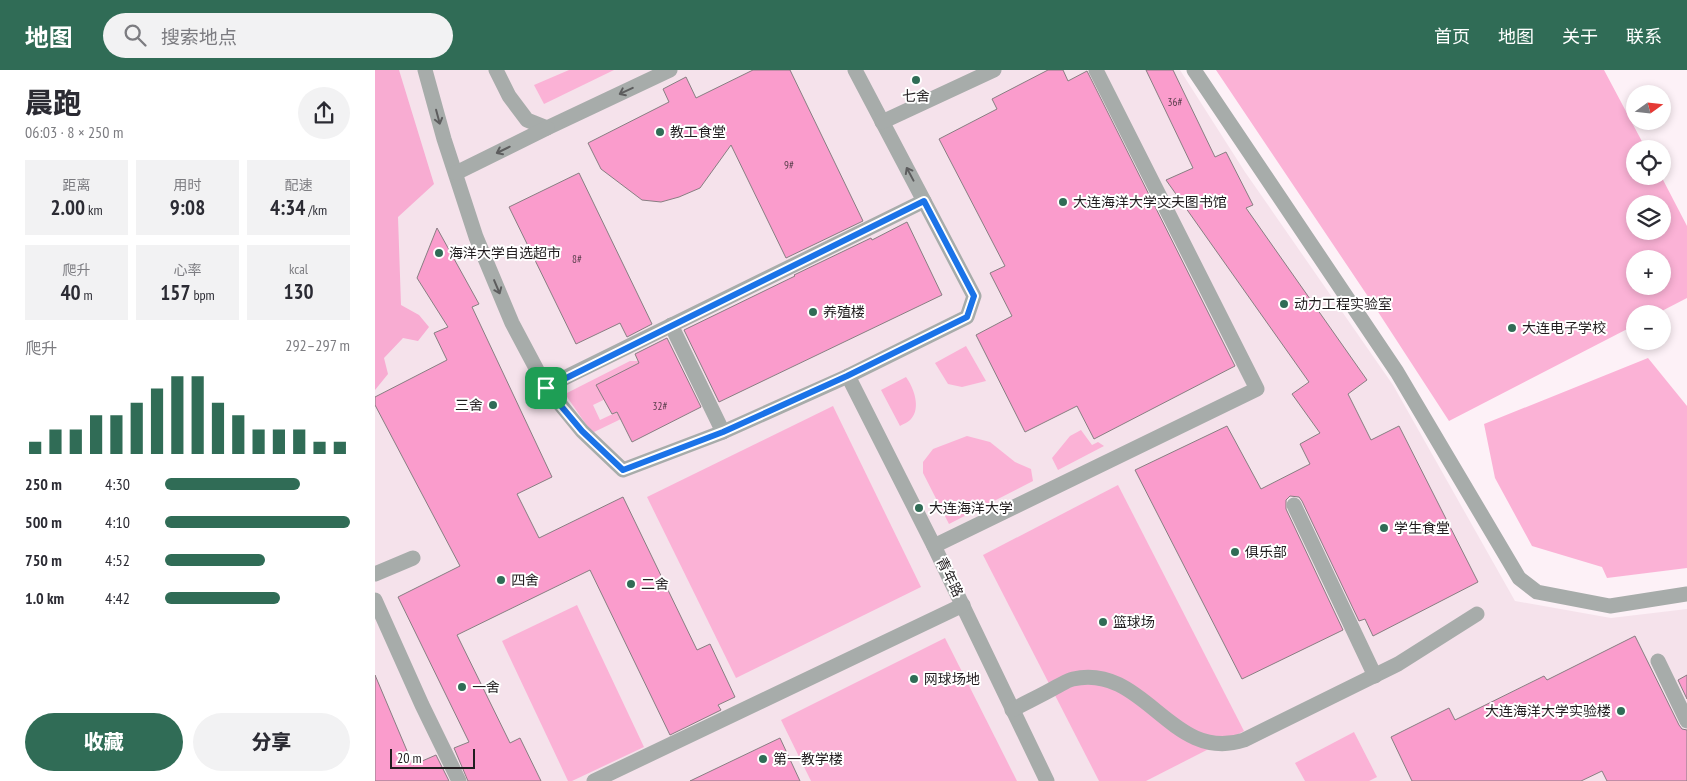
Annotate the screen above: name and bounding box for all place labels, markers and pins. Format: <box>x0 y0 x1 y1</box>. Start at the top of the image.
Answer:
marker: 七舍 <box>910 74 922 86</box>
place label: 七舍 <box>902 87 930 105</box>
place label: 教工食堂 <box>670 123 726 141</box>
marker: 教工食堂 <box>654 126 666 138</box>
place label: 大连海洋大学文夫图书馆 <box>1073 193 1227 211</box>
marker: 大连海洋大学文夫图书馆 <box>1057 196 1069 208</box>
place label: 海洋大学自选超市 <box>449 244 561 262</box>
marker: 海洋大学自选超市 <box>433 247 445 259</box>
place label: 动力工程实验室 <box>1294 295 1392 313</box>
marker: 动力工程实验室 <box>1278 298 1290 310</box>
place label: 养殖楼 <box>823 303 865 321</box>
marker: 养殖楼 <box>807 306 819 318</box>
place label: 大连电子学校 <box>1522 319 1606 337</box>
marker: 大连电子学校 <box>1506 322 1518 334</box>
pin <box>525 367 567 409</box>
place label: 三舍 <box>455 396 483 414</box>
marker: 三舍 <box>487 399 499 411</box>
place label: 大连海洋大学 <box>929 499 1013 517</box>
marker: 大连海洋大学 <box>913 502 925 514</box>
place label: 学生食堂 <box>1394 519 1450 537</box>
marker: 学生食堂 <box>1378 522 1390 534</box>
place label: 俱乐部 <box>1245 543 1287 561</box>
marker: 俱乐部 <box>1229 546 1241 558</box>
place label: 四舍 <box>511 571 539 589</box>
marker: 四舍 <box>495 574 507 586</box>
place label: 二舍 <box>641 575 669 593</box>
marker: 二舍 <box>625 578 637 590</box>
place label: 篮球场 <box>1113 613 1155 631</box>
marker: 篮球场 <box>1097 616 1109 628</box>
place label: 网球场地 <box>924 670 980 688</box>
marker: 网球场地 <box>908 673 920 685</box>
place label: 一舍 <box>472 678 500 696</box>
marker: 一舍 <box>456 681 468 693</box>
place label: 大连海洋大学实验楼 <box>1485 702 1611 720</box>
marker: 大连海洋大学实验楼 <box>1615 705 1627 717</box>
place label: 第一教学楼 <box>773 750 843 768</box>
marker: 第一教学楼 <box>757 753 769 765</box>

